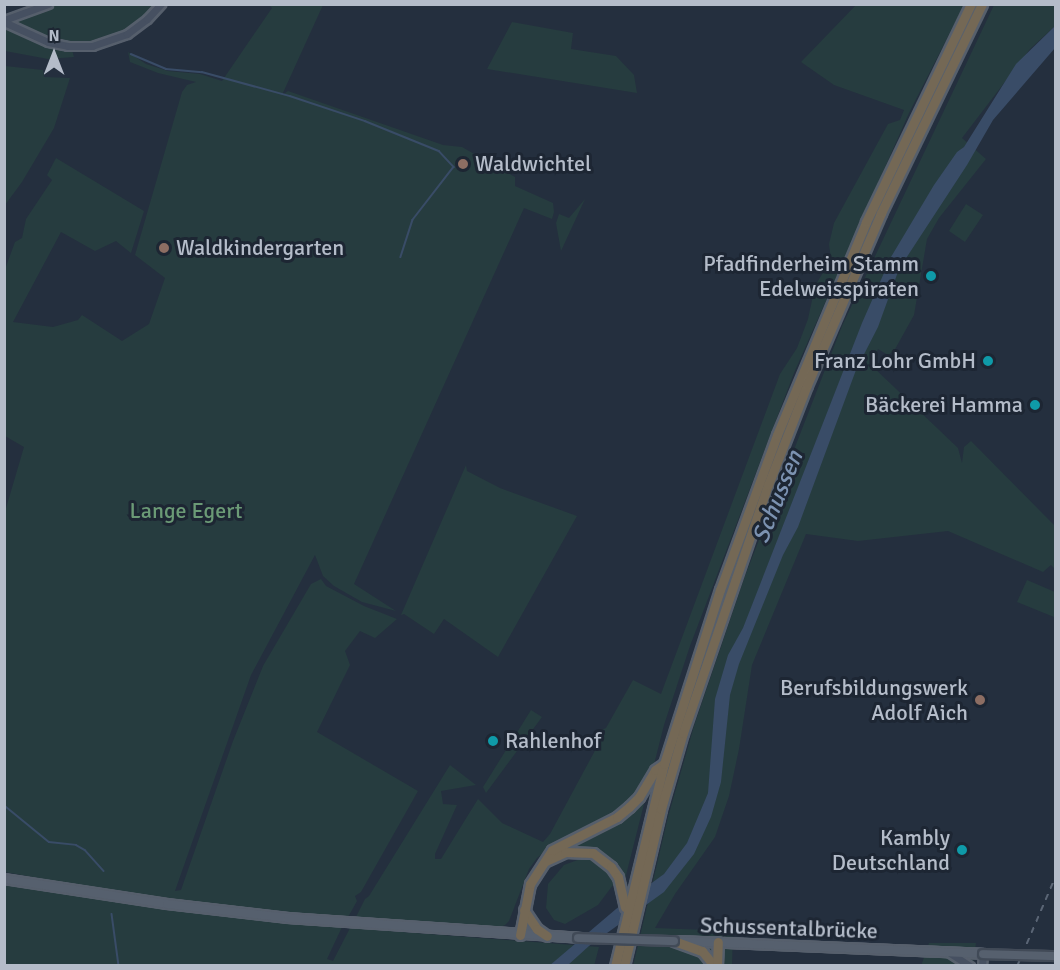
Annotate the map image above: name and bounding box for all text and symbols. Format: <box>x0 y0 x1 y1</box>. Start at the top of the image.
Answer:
north arrow <box>24 24 84 84</box>
text: N <box>48 26 60 46</box>
place label: Waldwichtel <box>475 151 591 177</box>
marker: Waldwichtel <box>456 157 470 171</box>
place label: Waldkindergarten <box>176 235 344 261</box>
marker: Waldkindergarten <box>157 241 171 255</box>
place label: Pfadfinderheim Stamm Edelweisspiraten <box>703 250 919 302</box>
marker: Pfadfinderheim Stamm Edelweisspiraten <box>924 269 938 283</box>
place label: Franz Lohr GmbH <box>814 348 976 374</box>
marker: Franz Lohr GmbH <box>981 354 995 368</box>
place label: Bäckerei Hamma <box>865 392 1023 418</box>
marker: Bäckerei Hamma <box>1028 398 1042 412</box>
water label: Schussen <box>746 447 810 547</box>
park label: Lange Egert <box>130 498 242 524</box>
place label: Berufsbildungswerk Adolf Aich <box>780 674 968 726</box>
marker: Berufsbildungswerk Adolf Aich <box>973 693 987 707</box>
place label: Rahlenhof <box>505 728 601 754</box>
marker: Rahlenhof <box>486 734 500 748</box>
place label: Kambly Deutschland <box>832 824 950 876</box>
marker: Kambly Deutschland <box>955 843 969 857</box>
street label: Schussentalbrücke <box>700 912 878 944</box>

